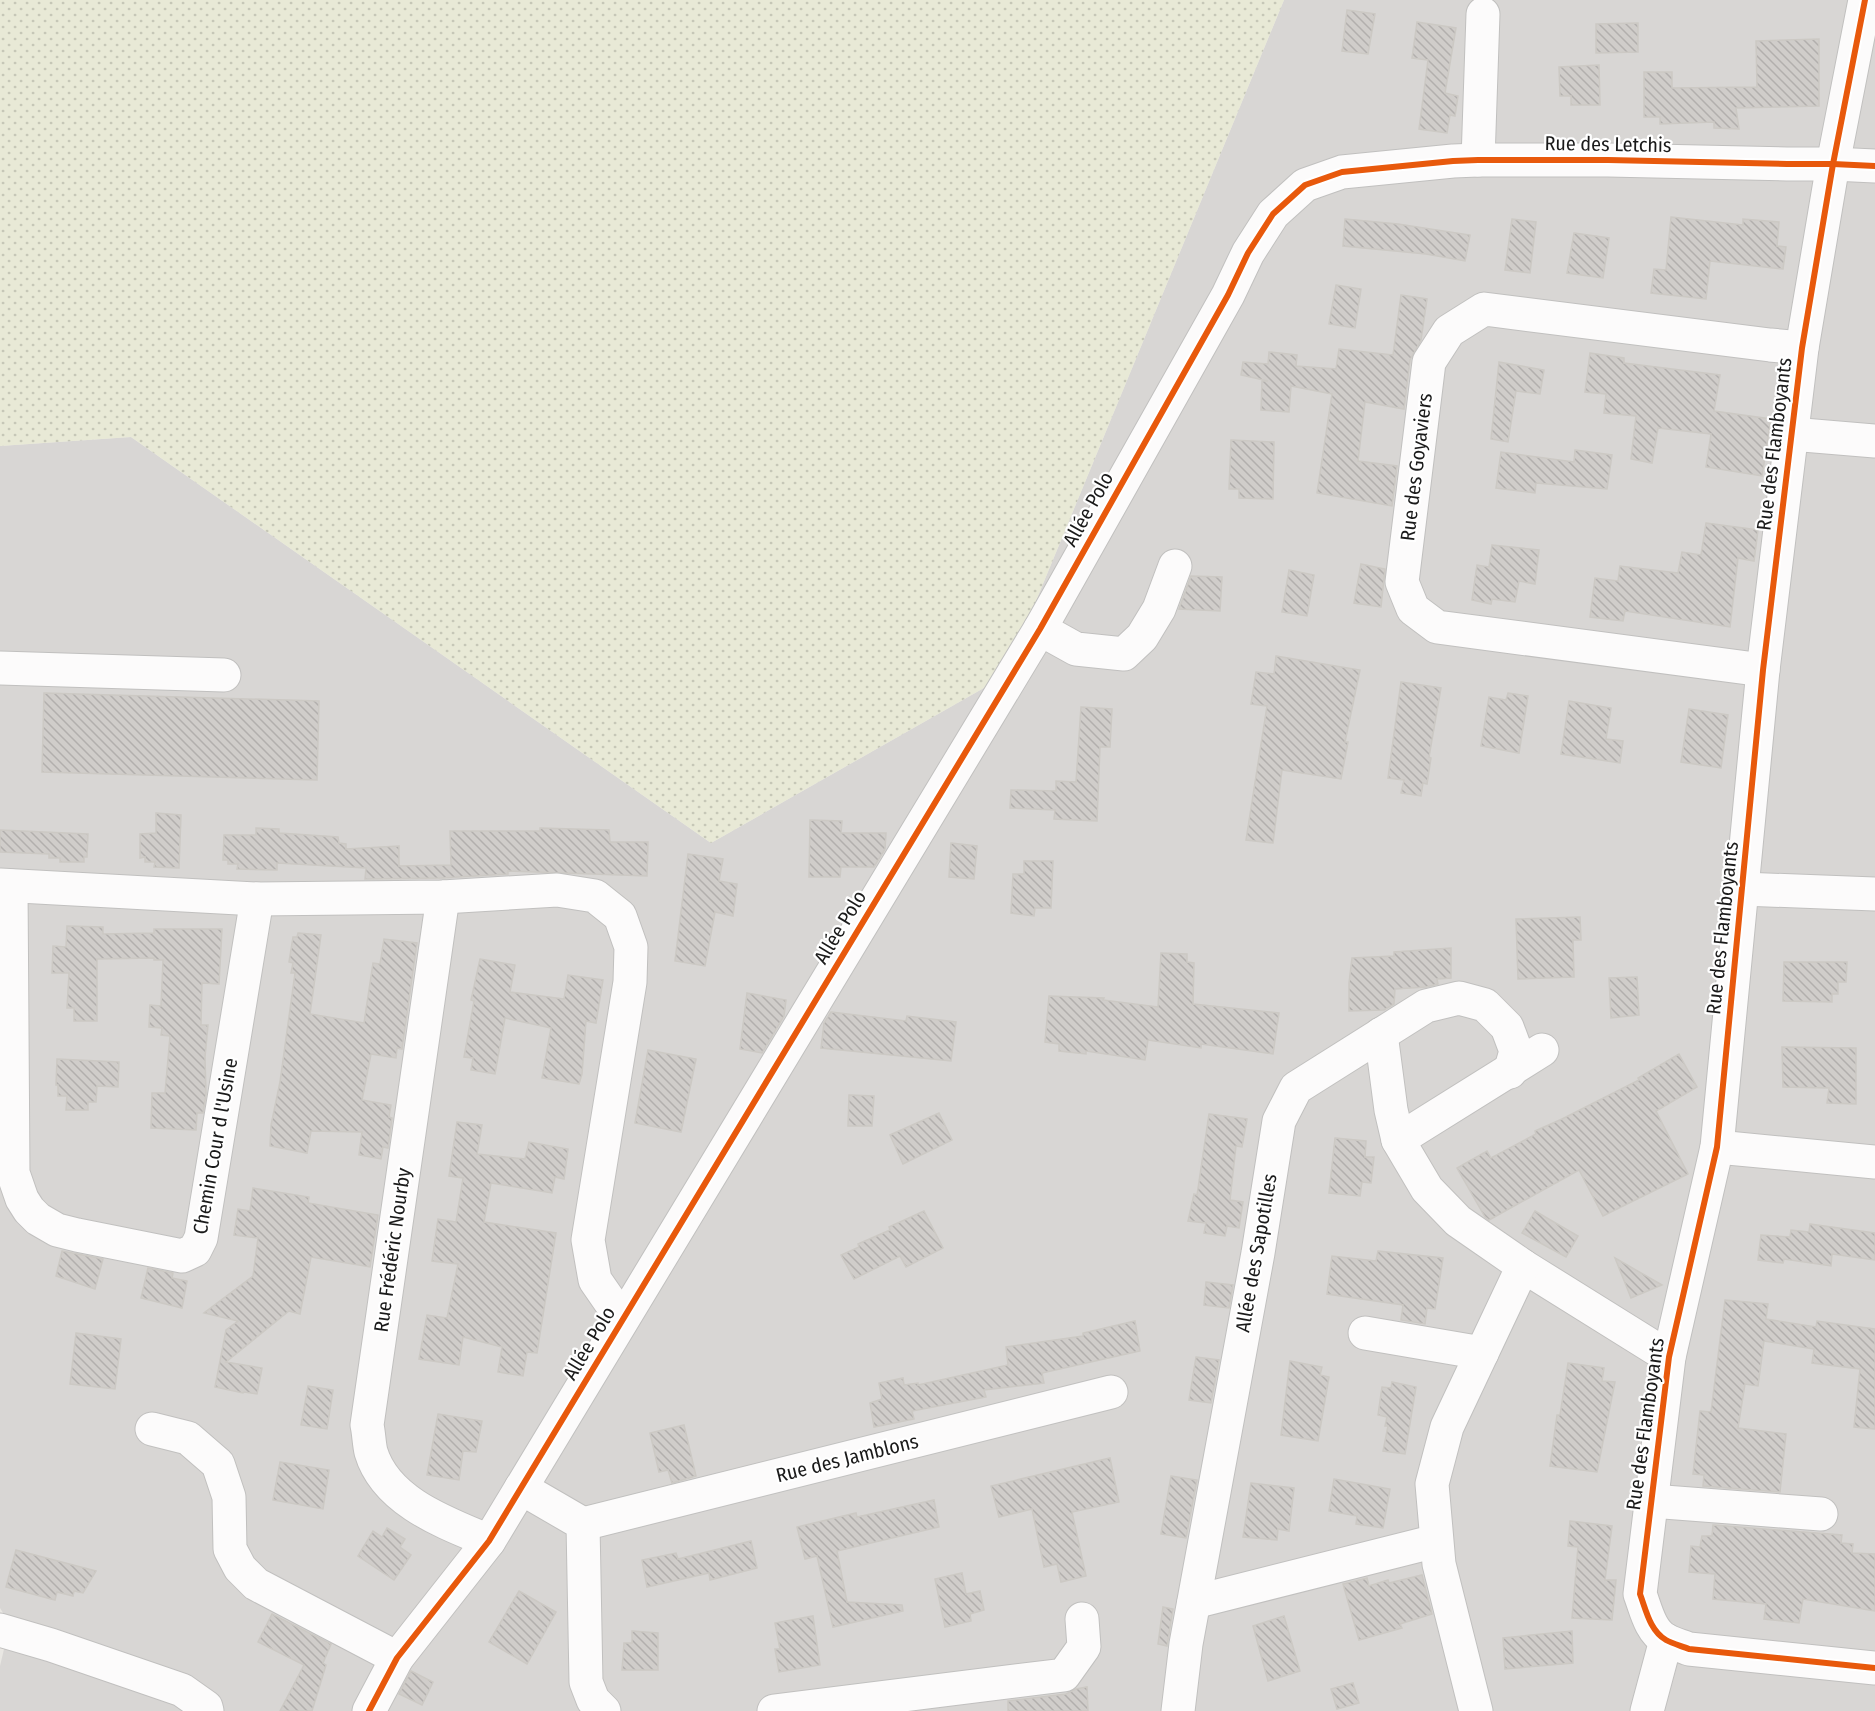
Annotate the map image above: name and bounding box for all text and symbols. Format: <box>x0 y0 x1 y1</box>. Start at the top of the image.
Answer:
street label: Rue des Letchis <box>1544 131 1672 157</box>
street label: Rue des Flamboyants <box>1751 356 1797 532</box>
street label: Rue des Goyaviers <box>1395 392 1437 542</box>
street label: Allée Polo <box>1058 468 1118 550</box>
street label: Rue des Flamboyants <box>1701 840 1743 1016</box>
street label: Allée Polo <box>809 886 871 968</box>
street label: Chemin Cour d l'Usine <box>188 1056 242 1236</box>
street label: Rue Frédéric Nourby <box>369 1166 415 1334</box>
street label: Allée des Sapotilles <box>1230 1172 1282 1334</box>
street label: Allée Polo <box>558 1302 620 1384</box>
street label: Rue des Flamboyants <box>1621 1336 1669 1512</box>
street label: Rue des Jamblons <box>773 1429 921 1487</box>

